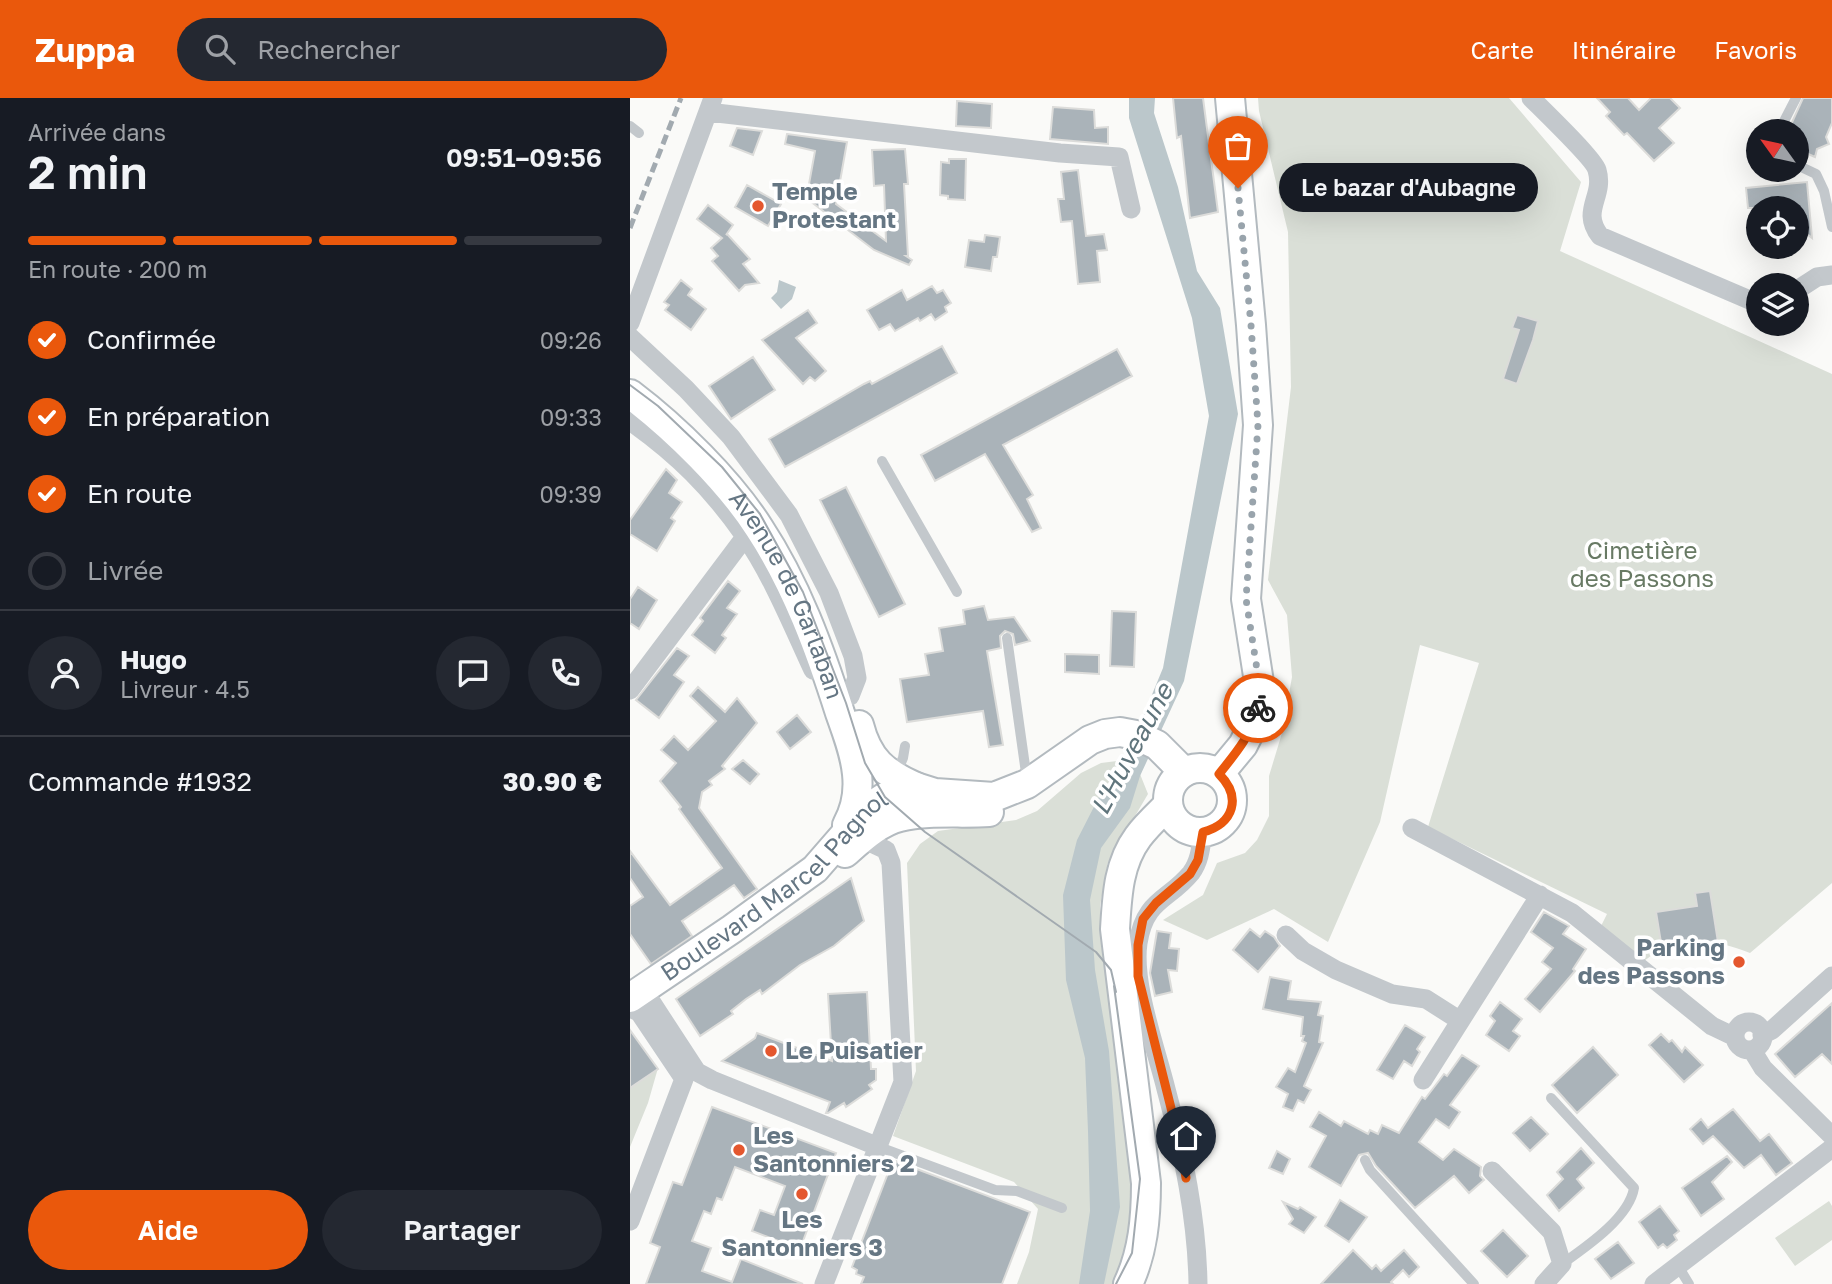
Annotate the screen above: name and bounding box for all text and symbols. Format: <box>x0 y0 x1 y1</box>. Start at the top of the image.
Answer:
search box <box>177 18 667 81</box>
text: Zuppa <box>35 30 135 69</box>
icon: search <box>201 30 239 68</box>
text: Rechercher <box>257 34 400 65</box>
text: Carte <box>1471 35 1534 64</box>
text: Itinéraire <box>1572 35 1676 64</box>
text: Favoris <box>1714 35 1797 64</box>
pin <box>1208 116 1268 188</box>
text: Arrivée dans <box>28 118 166 146</box>
north arrow <box>1746 119 1810 182</box>
map controls <box>1746 119 1809 336</box>
icon: bag <box>1219 127 1257 165</box>
text: 09:51–09:56 <box>446 142 602 173</box>
text: 2 min <box>28 144 148 199</box>
callout: Le bazar d'Aubagne <box>1280 164 1539 212</box>
text: Le bazar d'Aubagne <box>1301 173 1516 201</box>
place label: Temple Protestant <box>772 176 896 233</box>
button: locate <box>1746 196 1809 259</box>
marker: Temple Protestant <box>750 198 766 214</box>
text: En route · 200 m <box>28 255 207 283</box>
button: layers <box>1746 273 1809 336</box>
icon: check <box>28 321 66 359</box>
text: Confirmée <box>87 324 216 355</box>
text: 09:26 <box>540 326 602 354</box>
icon: check <box>28 398 66 436</box>
text: En préparation <box>87 401 270 432</box>
text: 09:33 <box>540 403 602 431</box>
icon: check <box>28 475 66 513</box>
text: En route <box>87 478 192 509</box>
text: 09:39 <box>540 480 602 508</box>
street label: Avenue de Garlaban <box>724 484 850 702</box>
park label: Cimetière des Passons <box>1570 535 1714 592</box>
text: Livrée <box>87 555 163 586</box>
button: person <box>28 636 102 710</box>
button: chat <box>436 636 510 710</box>
button: phone <box>528 636 602 710</box>
text: Hugo <box>120 644 187 675</box>
courier <box>1223 673 1293 743</box>
text: Livreur · 4.5 <box>120 675 250 703</box>
water label: L'Huveaune <box>1084 676 1180 820</box>
icon: bike <box>1239 689 1277 727</box>
text: Commande #1932 <box>28 766 252 797</box>
text: 30.90 € <box>503 766 602 797</box>
street label: Boulevard Marcel Pagnol <box>655 783 893 986</box>
place label: Parking des Passons <box>1578 932 1725 989</box>
marker: Parking des Passons <box>1731 954 1747 970</box>
place label: Le Puisatier <box>785 1035 923 1064</box>
marker: Le Puisatier <box>763 1043 779 1059</box>
pin <box>1156 1106 1216 1178</box>
icon: home <box>1167 1117 1205 1155</box>
place label: Les Santonniers 2 <box>753 1120 915 1177</box>
marker: Les Santonniers 2 <box>731 1142 747 1158</box>
marker: Les Santonniers 3 <box>794 1186 810 1202</box>
button: Aide <box>28 1190 308 1270</box>
button: Partager <box>322 1190 602 1270</box>
place label: Les Santonniers 3 <box>721 1204 883 1261</box>

